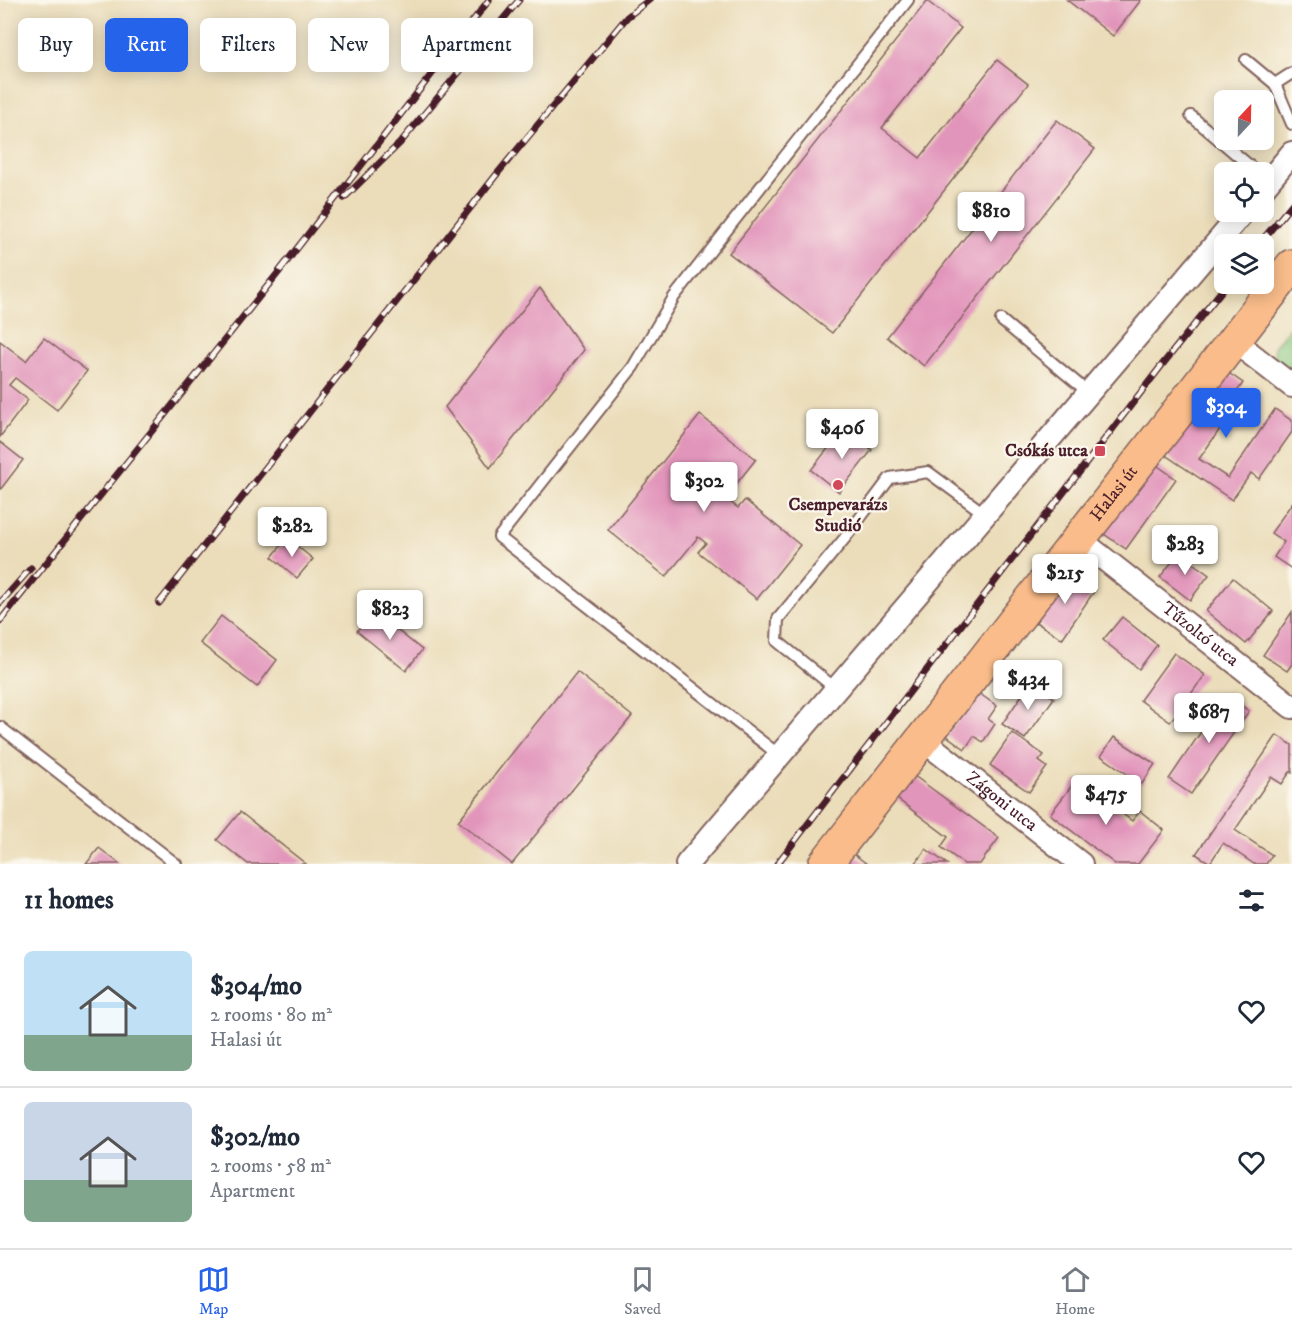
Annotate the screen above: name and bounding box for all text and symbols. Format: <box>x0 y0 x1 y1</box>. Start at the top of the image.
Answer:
chip: Buy <box>18 18 93 72</box>
chip: Rent <box>105 18 188 72</box>
chip: Filters <box>200 18 296 72</box>
chip: New <box>308 18 389 72</box>
chip: Apartment <box>401 18 533 72</box>
north arrow <box>1214 90 1274 150</box>
map controls <box>1214 90 1274 294</box>
button: locate <box>1214 162 1274 222</box>
pin: $810 <box>955 192 1027 243</box>
text: $810 <box>972 199 1010 224</box>
button: layers <box>1214 234 1274 294</box>
pin: $304 <box>1190 388 1262 439</box>
text: $304 <box>1206 395 1246 420</box>
pin: $406 <box>806 409 878 460</box>
text: $406 <box>820 416 864 441</box>
place label: Csókás utca <box>1005 440 1088 462</box>
marker: Csókás utca <box>1093 444 1107 458</box>
street label: Halasi út <box>1086 461 1143 526</box>
pin: $302 <box>668 462 740 513</box>
text: $302 <box>685 469 723 494</box>
marker: Csempevarázs Studió <box>831 478 845 492</box>
place label: Csempevarázs Studió <box>788 494 888 537</box>
pin: $282 <box>256 507 328 558</box>
text: $282 <box>272 514 312 539</box>
pin: $283 <box>1149 525 1221 576</box>
text: $283 <box>1166 532 1204 557</box>
pin: $215 <box>1029 554 1101 605</box>
text: $215 <box>1046 561 1084 586</box>
pin: $823 <box>354 590 426 641</box>
text: $823 <box>371 597 409 622</box>
street label: Tűzoltó utca <box>1157 597 1243 672</box>
pin: $434 <box>992 660 1064 711</box>
text: $434 <box>1007 667 1049 692</box>
pin: $687 <box>1173 693 1245 744</box>
text: $687 <box>1188 700 1230 725</box>
street label: Zágoni utca <box>962 767 1042 837</box>
pin: $475 <box>1070 775 1142 826</box>
text: $475 <box>1085 782 1127 807</box>
text: 11 homes <box>24 884 114 917</box>
icon: filters <box>1235 884 1268 917</box>
text: $304/mo <box>210 970 302 1003</box>
icon: home <box>72 975 144 1047</box>
icon: heart <box>1235 995 1268 1028</box>
text: 2 rooms · 80 m² <box>210 1003 332 1028</box>
text: Halasi út <box>210 1028 282 1053</box>
text: $302/mo <box>210 1121 300 1154</box>
icon: home <box>72 1126 144 1198</box>
icon: heart <box>1235 1146 1268 1179</box>
text: 2 rooms · 58 m² <box>210 1154 331 1179</box>
text: Apartment <box>210 1179 295 1204</box>
tab: Map <box>197 1263 230 1319</box>
tab: Saved <box>624 1263 661 1319</box>
tab: Home <box>1055 1263 1095 1319</box>

